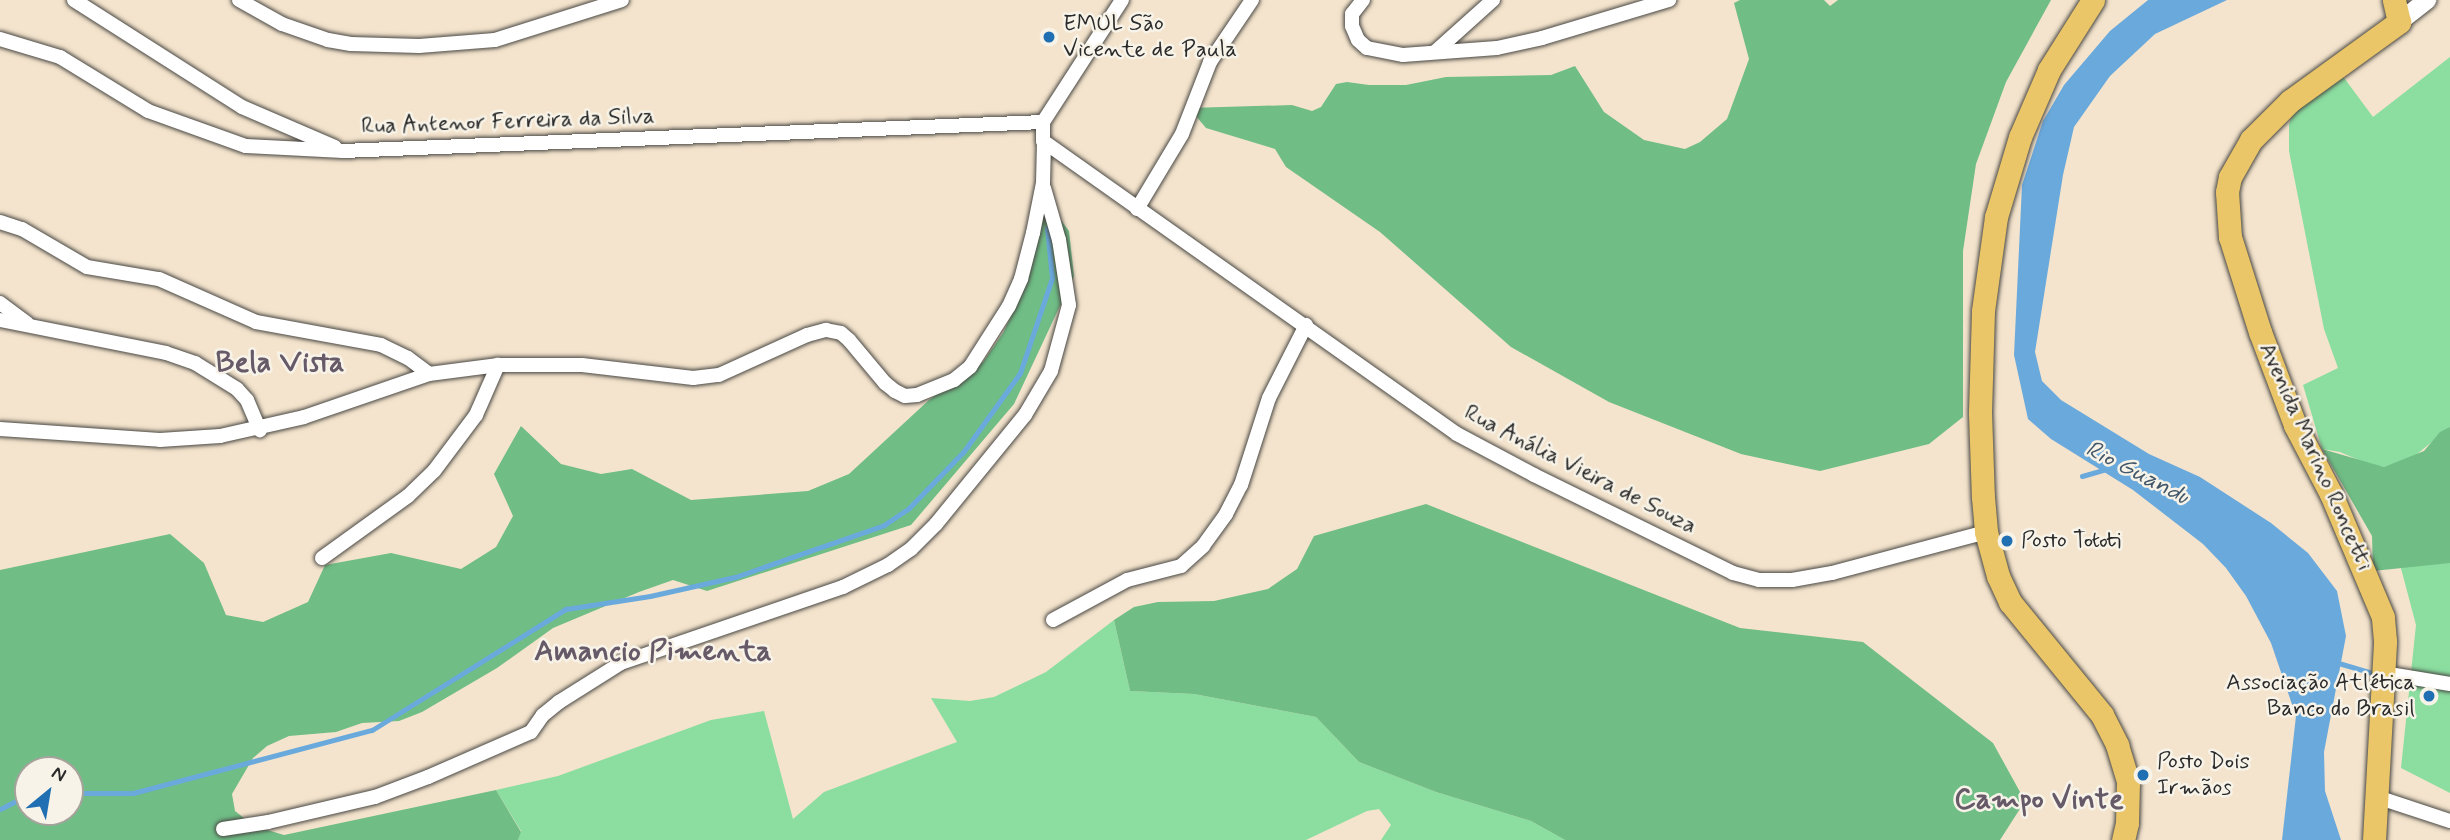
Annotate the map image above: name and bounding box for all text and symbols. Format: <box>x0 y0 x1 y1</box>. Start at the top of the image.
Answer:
place label: EMUL São Vicente de Paula <box>1063 10 1232 64</box>
marker: EMUL São Vicente de Paula <box>1041 29 1057 45</box>
street label: Rua Antenor Ferreira da Silva <box>364 103 652 141</box>
street label: Avenida Marino Roncetti <box>2252 339 2378 575</box>
district label: Bela Vista <box>217 345 343 381</box>
street label: Rua Anália Vieira de Souza <box>1458 399 1702 541</box>
water label: Rio Guandu <box>2080 434 2194 512</box>
place label: Posto Tototi <box>2021 527 2122 555</box>
marker: Posto Tototi <box>1999 533 2015 549</box>
district label: Amancio Pimenta <box>534 634 772 670</box>
place label: Associação Atlética Banco do Brasil <box>2225 669 2415 723</box>
marker: Associação Atlética Banco do Brasil <box>2421 688 2437 704</box>
place label: Posto Dois Irmãos <box>2157 748 2250 802</box>
north arrow <box>14 756 84 826</box>
text: N <box>47 760 70 788</box>
marker: Posto Dois Irmãos <box>2135 767 2151 783</box>
district label: Campo Vinte <box>1955 782 2123 818</box>

